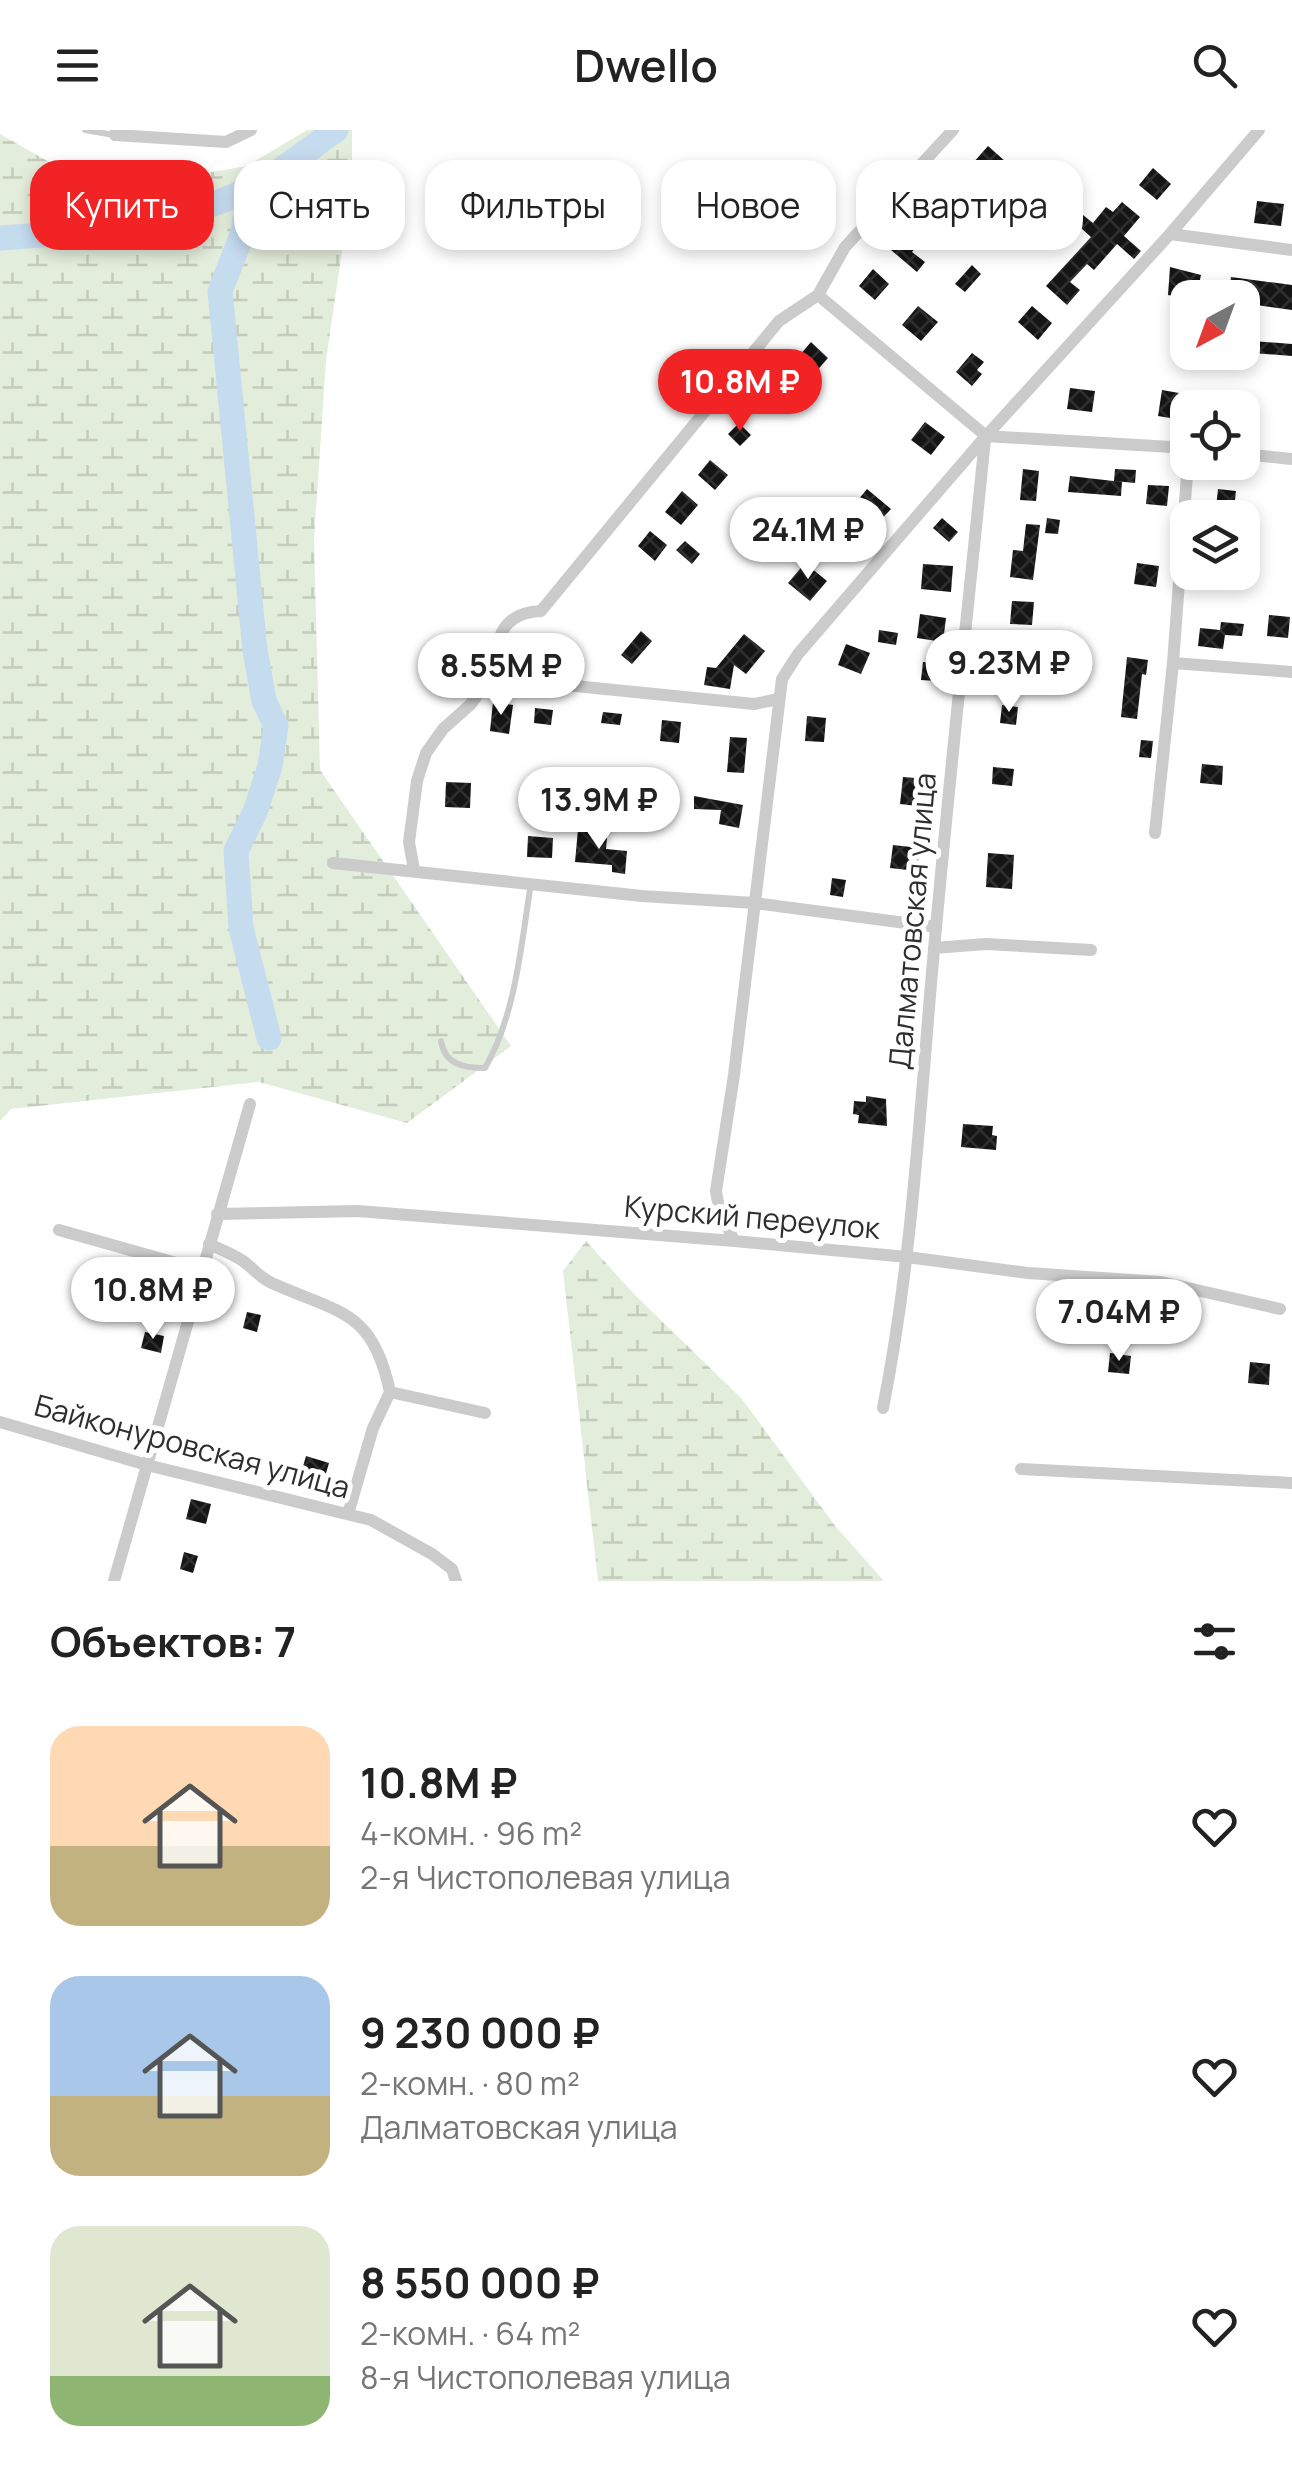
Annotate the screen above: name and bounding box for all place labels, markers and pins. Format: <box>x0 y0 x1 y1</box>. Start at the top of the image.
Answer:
pin: 10.8M ₽ <box>648 349 832 434</box>
pin: 24.1M ₽ <box>716 497 900 582</box>
pin: 9.23M ₽ <box>917 630 1101 715</box>
pin: 8.55M ₽ <box>409 633 593 718</box>
pin: 13.9M ₽ <box>507 767 691 852</box>
pin: 10.8M ₽ <box>61 1257 245 1342</box>
pin: 7.04M ₽ <box>1027 1279 1211 1364</box>

